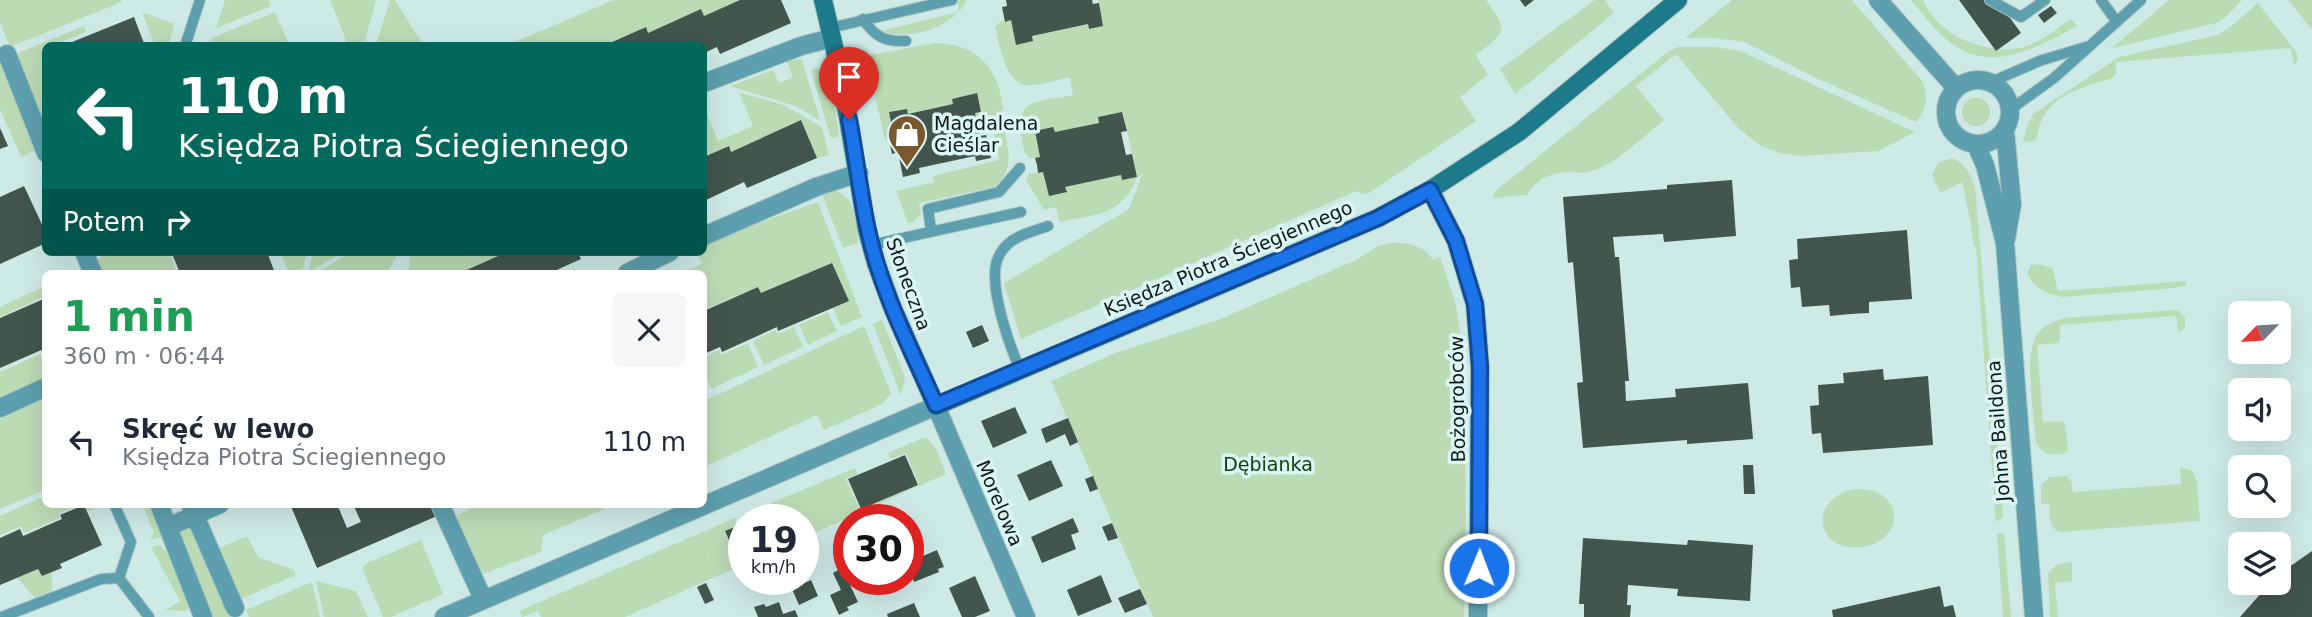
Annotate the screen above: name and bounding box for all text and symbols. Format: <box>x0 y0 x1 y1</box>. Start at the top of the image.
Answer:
pin <box>819 47 879 119</box>
icon: arrive <box>830 58 868 96</box>
text: 110 m <box>178 68 348 125</box>
icon: left <box>63 70 154 161</box>
place label: Magdalena Cieślar <box>934 112 1038 156</box>
shop icon: Magdalena Cieślar <box>886 113 928 168</box>
text: Księdza Piotra Ściegiennego <box>178 127 629 165</box>
street label: Księdza Piotra Ściegiennego <box>1100 195 1356 320</box>
icon: right <box>159 203 197 241</box>
text: Potem <box>63 207 145 237</box>
street label: Słoneczna <box>882 235 936 333</box>
text: 1 min <box>63 292 195 341</box>
button: close <box>612 293 686 367</box>
north arrow <box>2228 301 2291 364</box>
map controls <box>2228 301 2291 595</box>
street label: Bożogrobców <box>1445 335 1469 463</box>
text: 360 m · 06:44 <box>63 343 225 369</box>
street label: Johna Baildona <box>1982 360 2014 503</box>
button: sound <box>2228 378 2291 441</box>
text: Skręć w lewo <box>122 414 314 444</box>
icon: left <box>63 423 101 461</box>
text: 110 m <box>603 427 686 457</box>
text: Księdza Piotra Ściegiennego <box>122 444 446 470</box>
park label: Dębianka <box>1223 453 1313 475</box>
button: search <box>2228 455 2291 518</box>
street label: Morelowa <box>972 457 1028 549</box>
speed limit sign: 30 <box>833 504 924 595</box>
text: 19 <box>749 520 798 560</box>
position arrow <box>1442 531 1516 605</box>
button: layers <box>2228 532 2291 595</box>
text: km/h <box>751 556 796 577</box>

